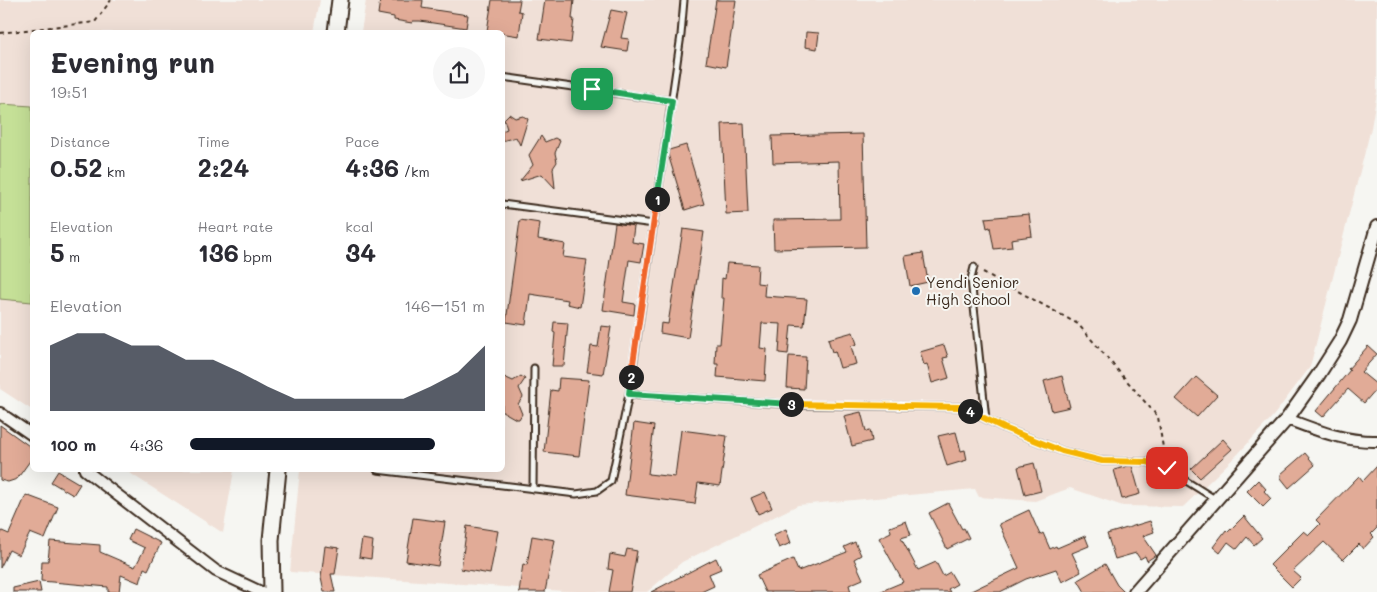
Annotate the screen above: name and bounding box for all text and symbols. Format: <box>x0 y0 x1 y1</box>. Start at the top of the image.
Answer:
text: Evening run <box>50 44 215 80</box>
button: share <box>433 47 485 99</box>
pin <box>571 68 613 110</box>
icon: arrive <box>578 75 606 103</box>
text: 19:51 <box>50 81 88 102</box>
text: Distance <box>50 132 110 151</box>
text: Time <box>198 132 230 151</box>
text: Pace <box>345 132 380 151</box>
text: 0.52 <box>50 151 102 183</box>
text: 2:24 <box>198 151 249 183</box>
text: 4:36 <box>345 151 399 183</box>
text: km <box>102 162 125 181</box>
text: /km <box>399 162 430 181</box>
pin: 1 <box>644 186 670 212</box>
text: 1 <box>654 190 661 209</box>
text: Elevation <box>50 217 113 236</box>
text: Heart rate <box>198 217 273 236</box>
text: kcal <box>345 217 373 236</box>
text: 5 <box>50 236 65 268</box>
text: 136 <box>198 236 239 268</box>
text: 34 <box>345 236 376 268</box>
text: m <box>65 247 80 266</box>
text: bpm <box>239 247 272 266</box>
place label: Yendi Senior High School <box>926 272 1019 309</box>
marker: Yendi Senior High School <box>910 285 922 297</box>
text: Elevation <box>50 295 122 316</box>
text: 146–151 m <box>404 295 485 316</box>
pin: 2 <box>618 364 644 390</box>
text: 2 <box>628 368 635 387</box>
pin: 3 <box>778 392 804 416</box>
text: 3 <box>787 395 796 414</box>
pin: 4 <box>958 398 982 424</box>
text: 4 <box>966 402 975 421</box>
text: 100 m <box>50 434 96 455</box>
text: 4:36 <box>130 434 163 455</box>
pin <box>1146 447 1188 489</box>
icon: check <box>1153 454 1181 482</box>

